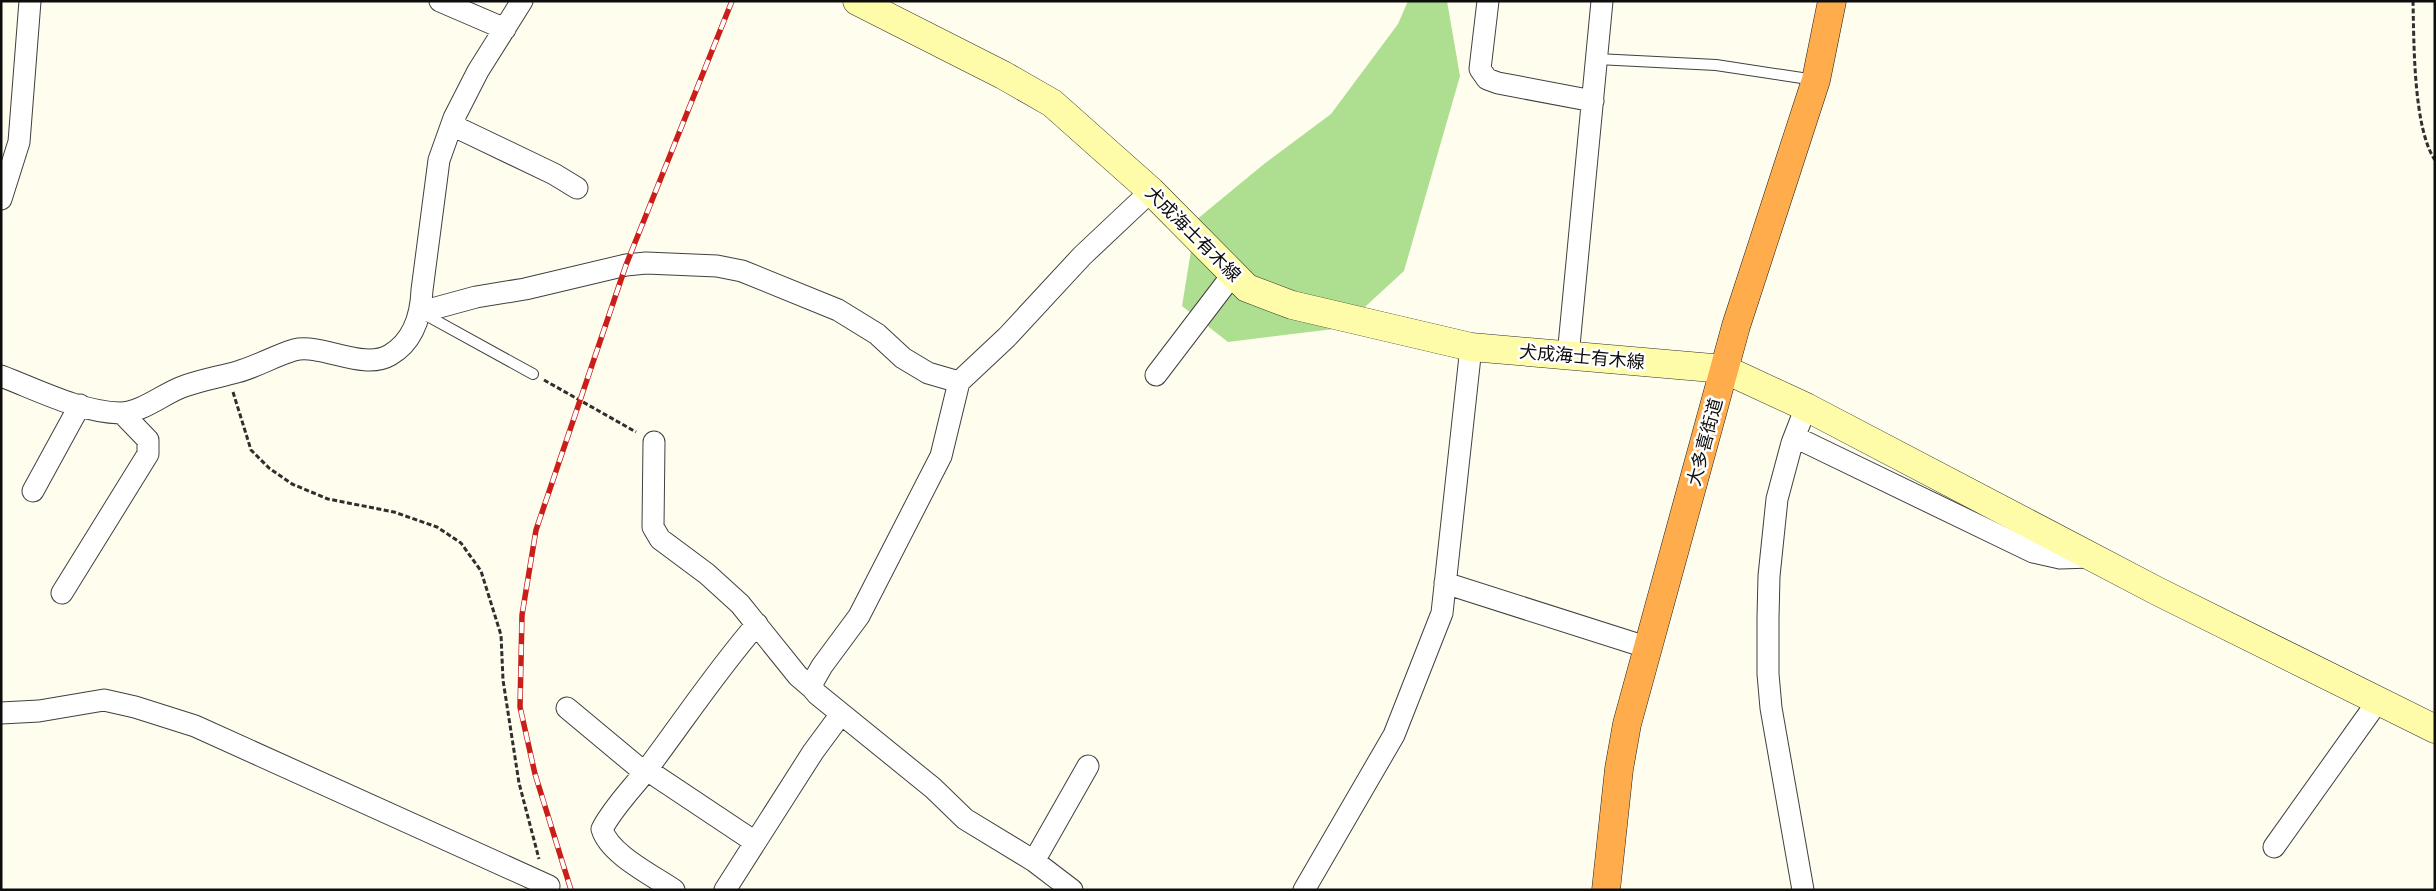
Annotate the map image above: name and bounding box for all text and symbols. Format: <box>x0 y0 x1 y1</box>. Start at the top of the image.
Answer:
street label: 犬成海士有木線 <box>1141 182 1245 286</box>
street label: 犬成海士有木線 <box>1518 341 1646 373</box>
street label: 大多喜街道 <box>1683 396 1727 488</box>

